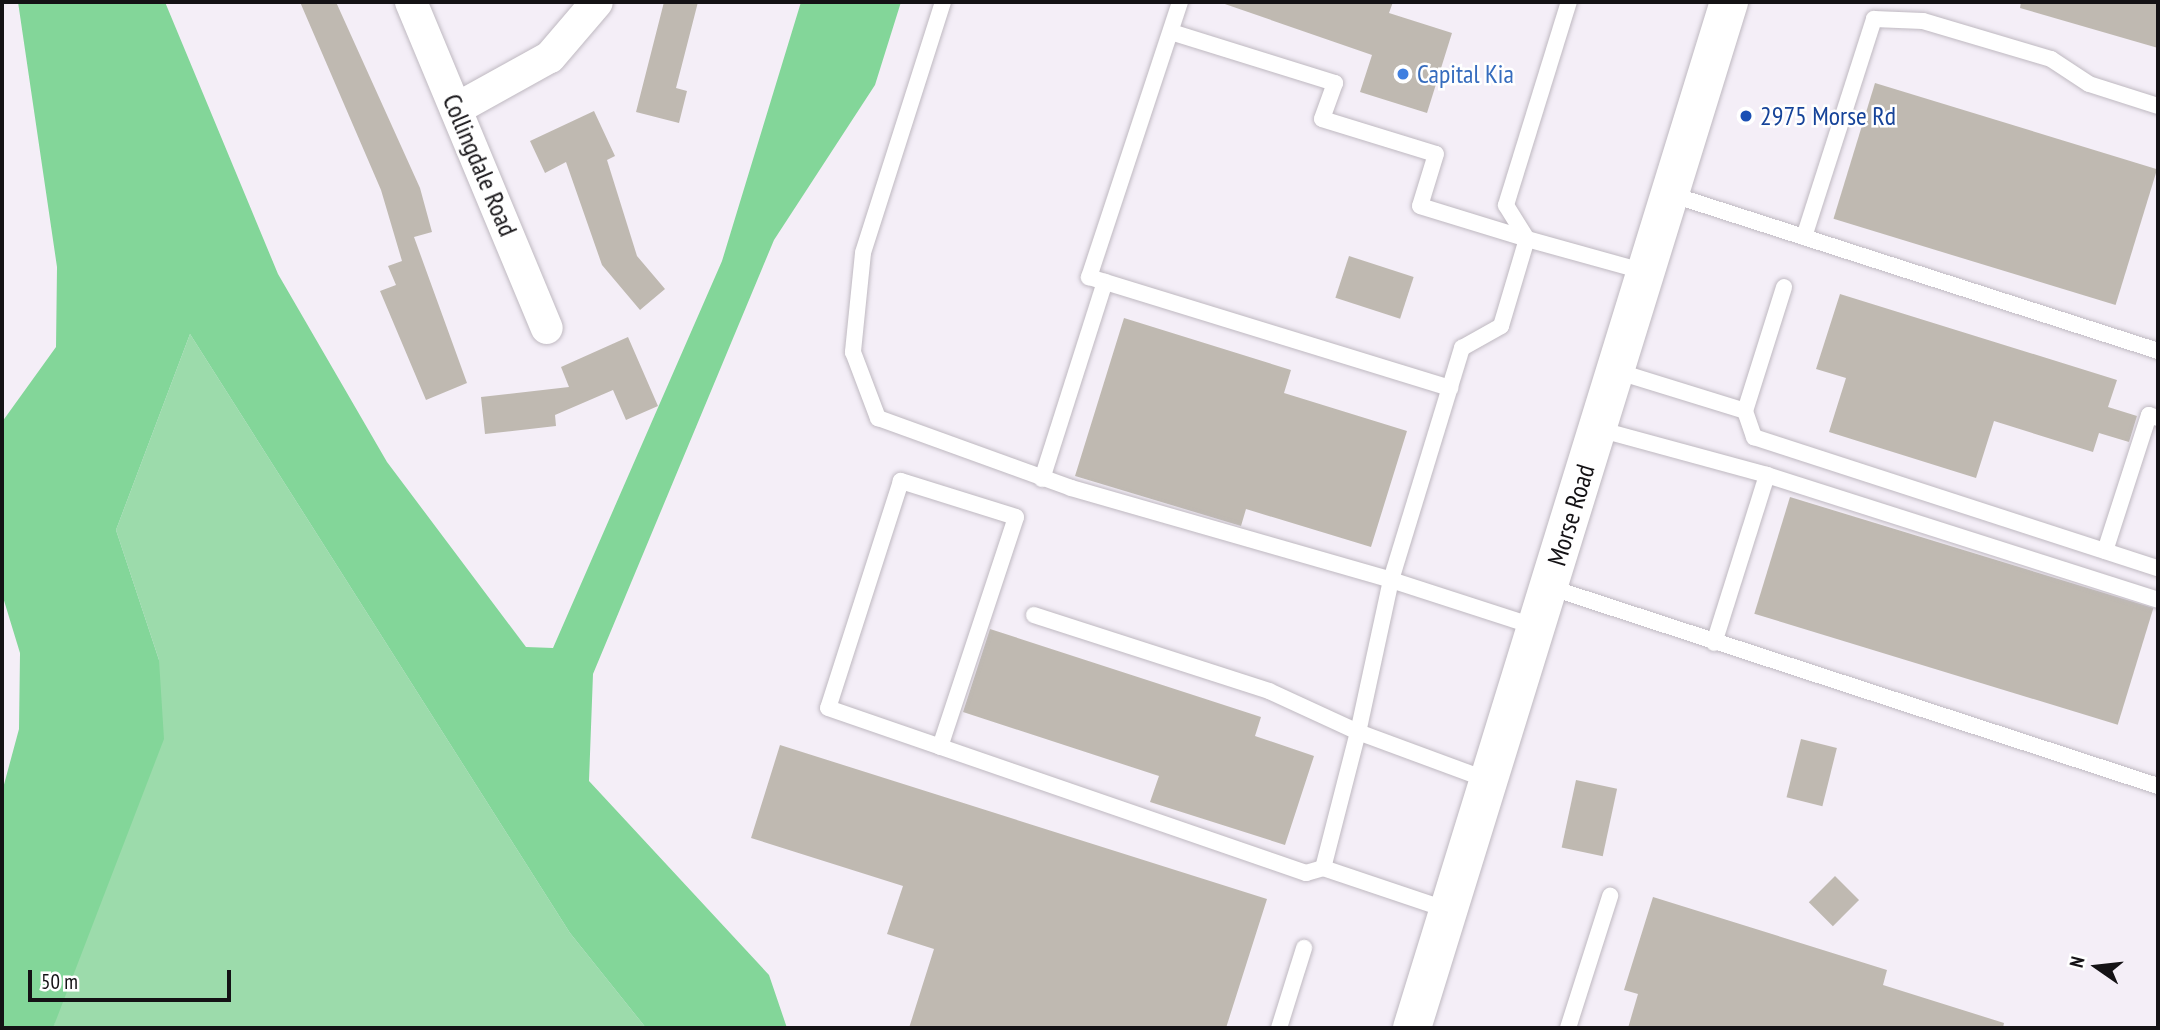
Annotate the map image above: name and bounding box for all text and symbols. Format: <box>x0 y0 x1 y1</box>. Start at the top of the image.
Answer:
place label: Capital Kia <box>1417 58 1514 90</box>
marker: Capital Kia <box>1395 66 1411 82</box>
street label: Collingdale Road <box>436 89 524 241</box>
place label: 2975 Morse Rd <box>1760 100 1896 132</box>
marker: 2975 Morse Rd <box>1738 108 1754 124</box>
street label: Morse Road <box>1541 461 1601 569</box>
north arrow <box>2062 932 2132 1002</box>
text: N <box>2064 954 2090 970</box>
scale bar <box>32 956 234 1000</box>
text: 50 m <box>41 968 78 995</box>

